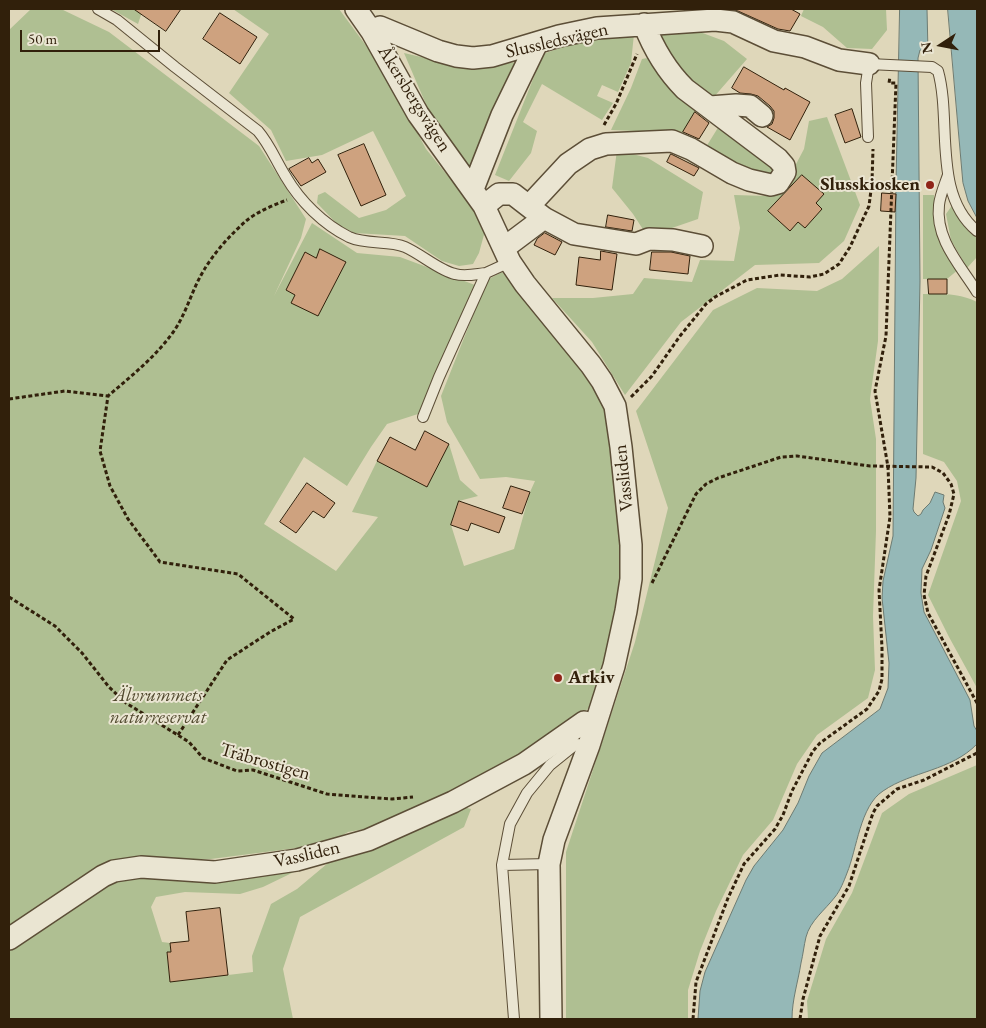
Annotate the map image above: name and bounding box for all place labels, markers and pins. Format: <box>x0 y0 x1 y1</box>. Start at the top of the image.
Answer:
place label: Slusskiosken <box>820 174 920 196</box>
marker: Slusskiosken <box>924 179 936 191</box>
place label: Arkiv <box>568 667 615 689</box>
marker: Arkiv <box>552 672 564 684</box>

